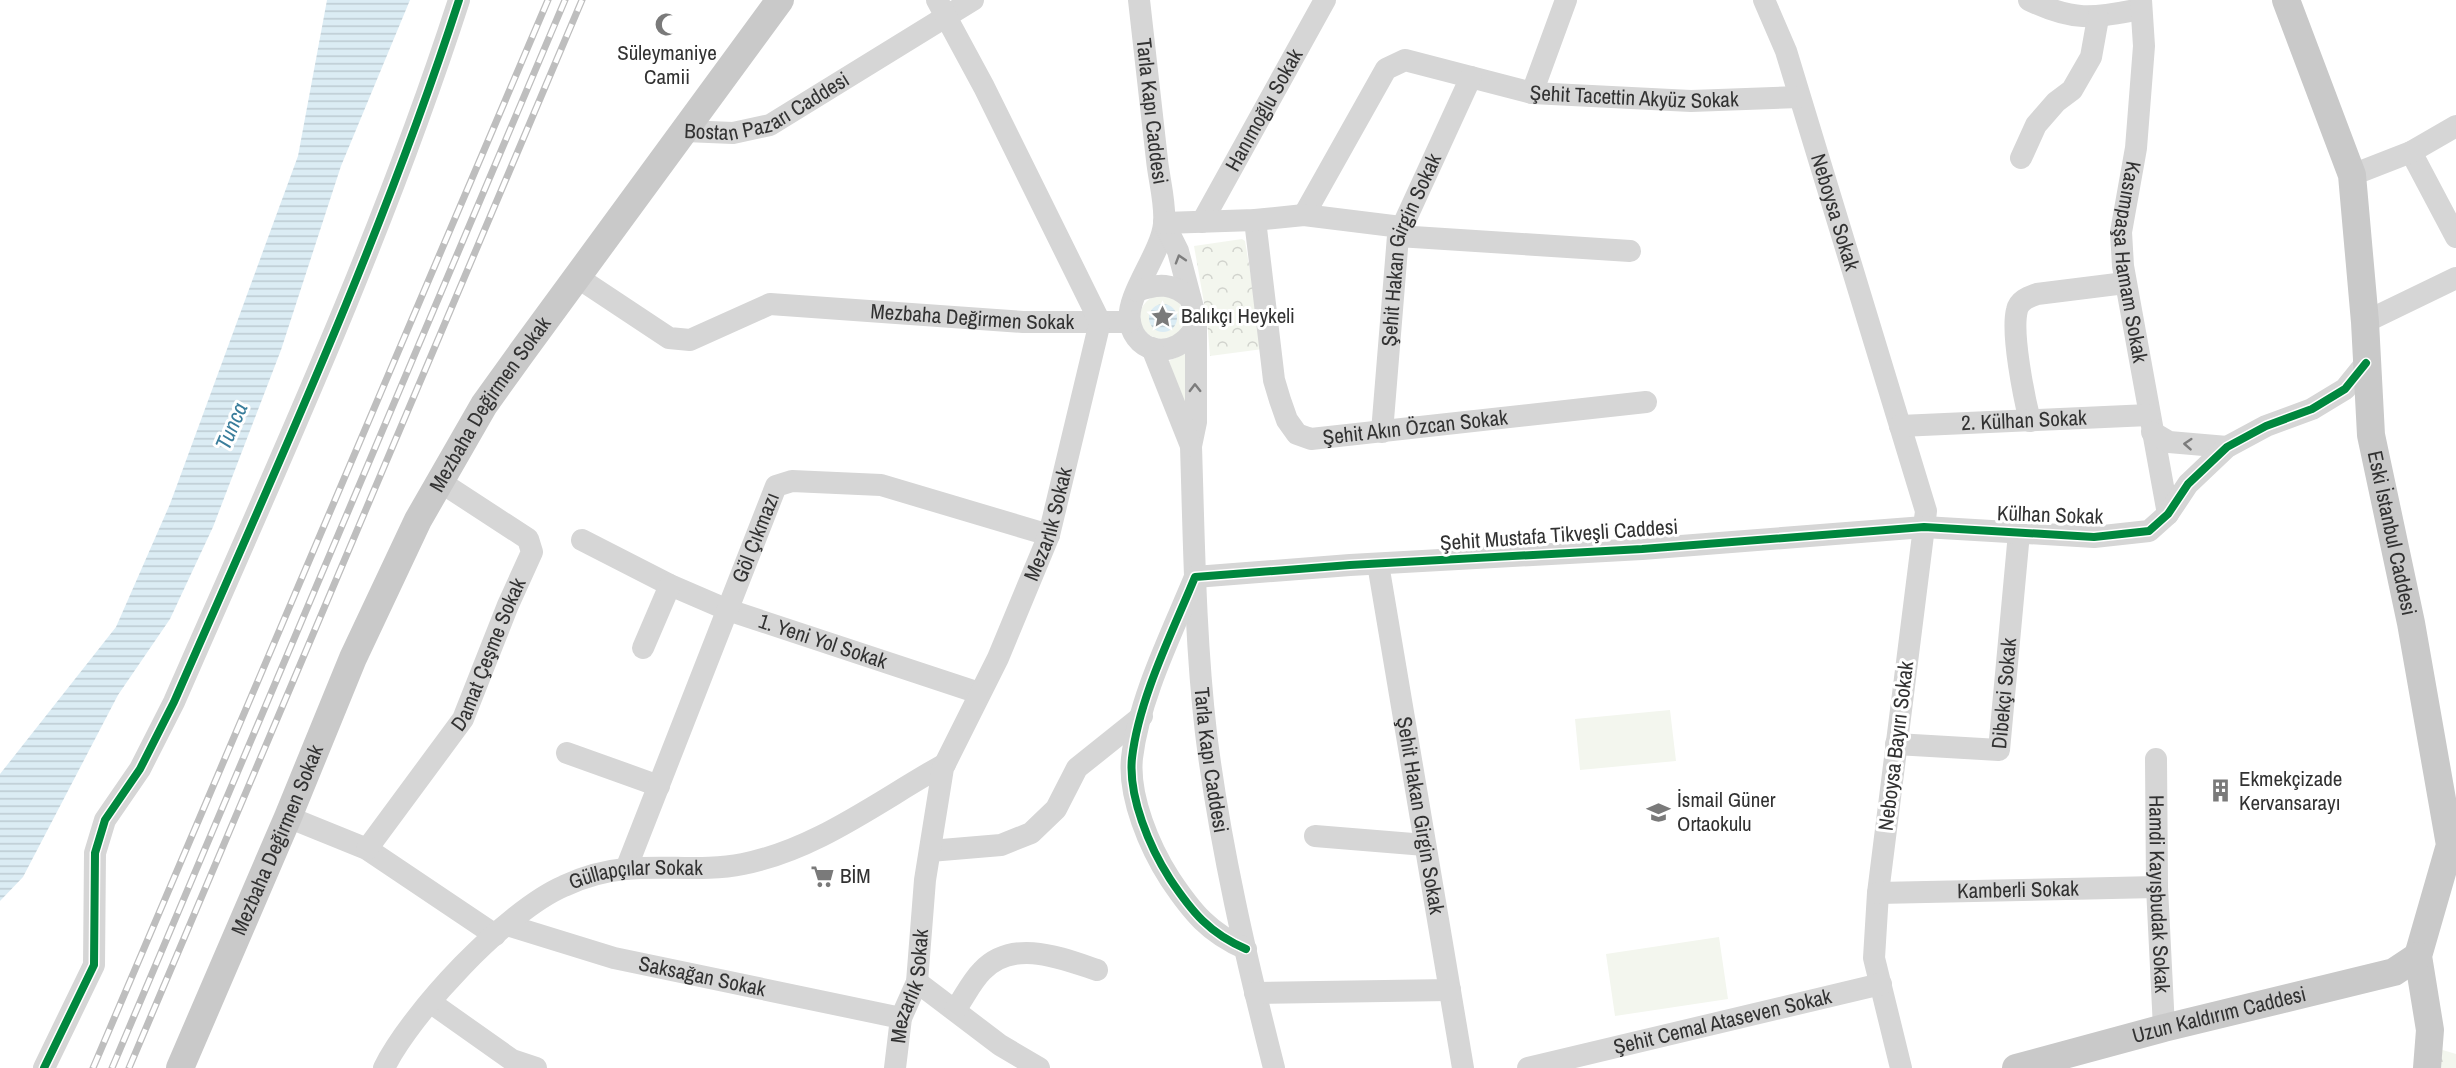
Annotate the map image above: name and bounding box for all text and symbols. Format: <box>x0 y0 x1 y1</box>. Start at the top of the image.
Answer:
mosque icon: Süleymaniye Camii <box>654 12 680 38</box>
street label: Tarla Kapı Caddesi <box>1129 37 1175 187</box>
place label: Süleymaniye Camii <box>617 38 717 91</box>
street label: Hanımoğlu Sokak <box>1218 43 1309 176</box>
street label: Bostan Pazarı Caddesi <box>684 65 855 148</box>
street label: Şehit Tacettin Akyüz Sokak <box>1529 78 1739 115</box>
street label: Şehit Hakan Girgin Sokak <box>1374 148 1448 348</box>
street label: Neboysa Sokak <box>1804 150 1867 274</box>
street label: Kasımpaşa Hamam Sokak <box>2107 159 2155 365</box>
one-way arrow <box>1175 254 1188 265</box>
street label: Mezbaha Değirmen Sokak <box>870 296 1075 336</box>
place label: Balıkçı Heykeli <box>1181 301 1295 330</box>
place icon: Balıkçı Heykeli <box>1150 303 1176 329</box>
street label: Mezbaha Değirmen Sokak <box>422 310 558 497</box>
one-way arrow <box>1189 383 1201 392</box>
water label: Tunca <box>208 398 254 454</box>
street label: Şehit Akın Özcan Sokak <box>1321 402 1509 452</box>
street label: 2. Külhan Sokak <box>1961 403 2088 437</box>
one-way arrow <box>2184 438 2193 451</box>
street label: Eski İstanbul Caddesi <box>2361 448 2424 618</box>
street label: Mezarlık Sokak <box>1017 464 1079 585</box>
street label: Göl Çıkmazı <box>725 488 786 587</box>
street label: Külhan Sokak <box>1996 498 2104 531</box>
street label: Şehit Mustafa Tikveşli Caddesi <box>1439 512 1679 557</box>
street label: Damat Çeşme Sokak <box>444 573 533 737</box>
street label: 1. Yeni Yol Sokak <box>755 606 891 676</box>
street label: Dibekçi Sokak <box>1984 636 2023 750</box>
street label: Neboysa Bayırı Sokak <box>1871 659 1920 832</box>
street label: Tarla Kapı Caddesi <box>1187 686 1236 835</box>
street label: Şehit Hakan Girgin Sokak <box>1390 714 1452 917</box>
street label: Mezbaha Değirmen Sokak <box>224 740 330 939</box>
place label: Ekmekçizade Kervansarayı <box>2239 764 2342 817</box>
building icon: Ekmekçizade Kervansarayı <box>2208 778 2234 804</box>
place label: İsmail Güner Ortaokulu <box>1677 785 1776 838</box>
street label: Hamdi Kayışbudak Sokak <box>2142 795 2177 994</box>
school or university icon: İsmail Güner Ortaokulu <box>1646 799 1672 825</box>
street label: Güllapçılar Sokak <box>564 853 703 896</box>
place label: BİM <box>840 861 871 890</box>
supermarket icon: BİM <box>809 863 835 889</box>
street label: Kamberli Sokak <box>1957 874 2079 905</box>
street label: Mezarlık Sokak <box>883 927 935 1045</box>
street label: Saksağan Sokak <box>636 949 769 1003</box>
street label: Uzun Kaldırım Caddesi <box>2129 979 2309 1050</box>
street label: Şehit Cemal Ataseven Sokak <box>1611 981 1835 1061</box>

